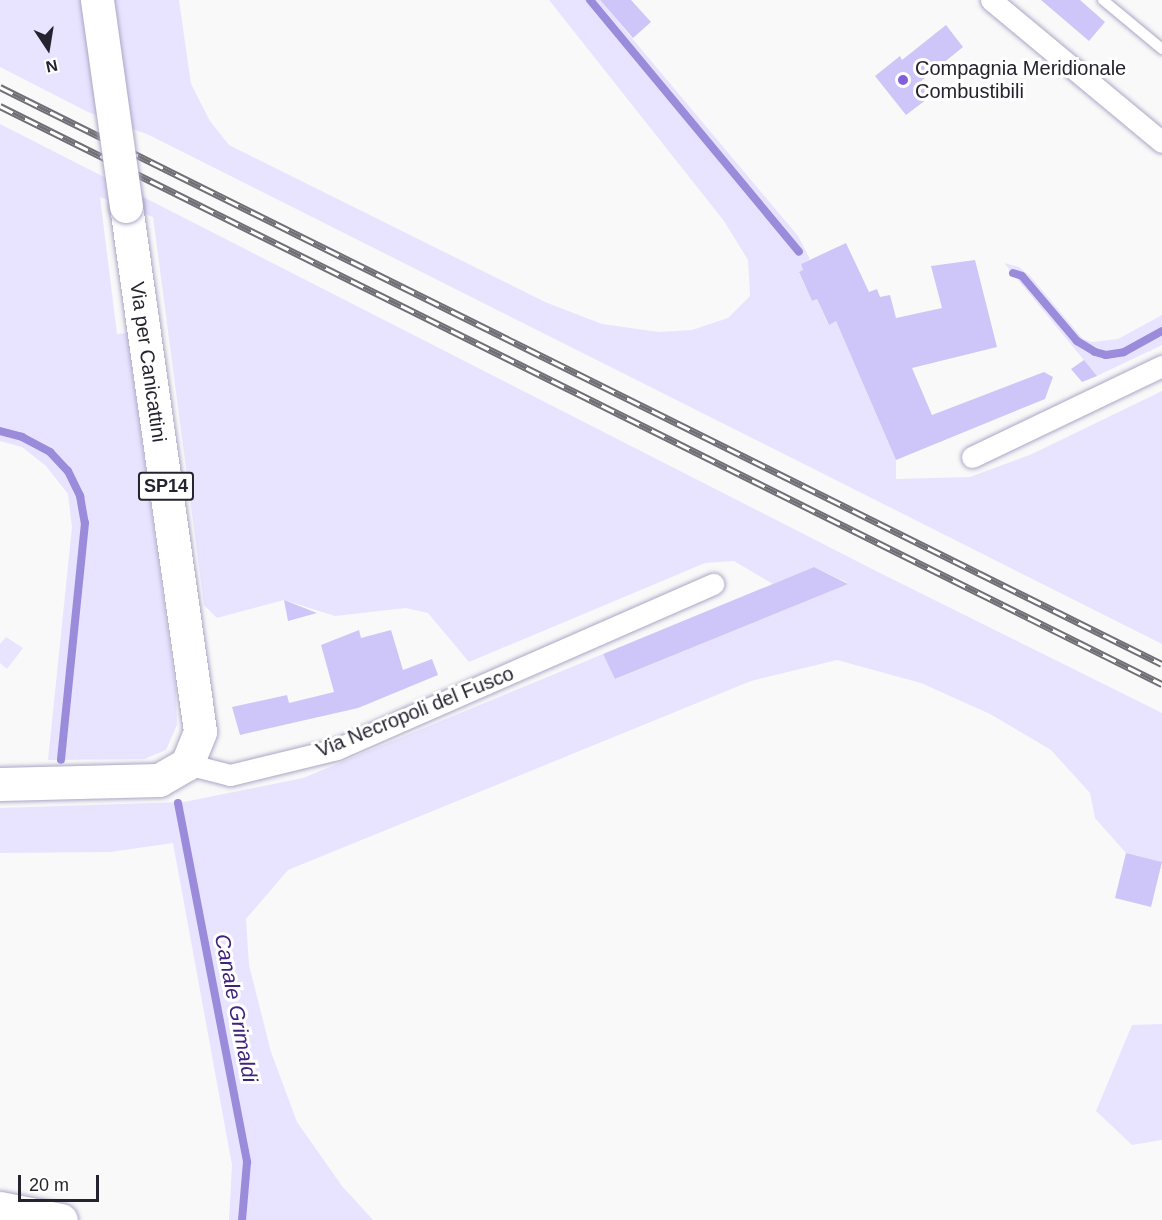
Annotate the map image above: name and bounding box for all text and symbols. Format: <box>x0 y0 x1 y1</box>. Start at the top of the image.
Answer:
north arrow <box>18 18 78 78</box>
place label: Compagnia Meridionale Combustibili <box>915 56 1126 103</box>
text: N <box>44 57 59 76</box>
marker: Compagnia Meridionale Combustibili <box>896 73 910 87</box>
street label: Via per Canicattini <box>125 280 171 444</box>
road number: SP14 <box>138 471 195 501</box>
street label: Via Necropoli del Fusco <box>313 661 517 763</box>
water label: Canale Grimaldi <box>209 932 263 1084</box>
scale bar <box>21 1163 102 1201</box>
text: 20 m <box>29 1175 69 1195</box>

